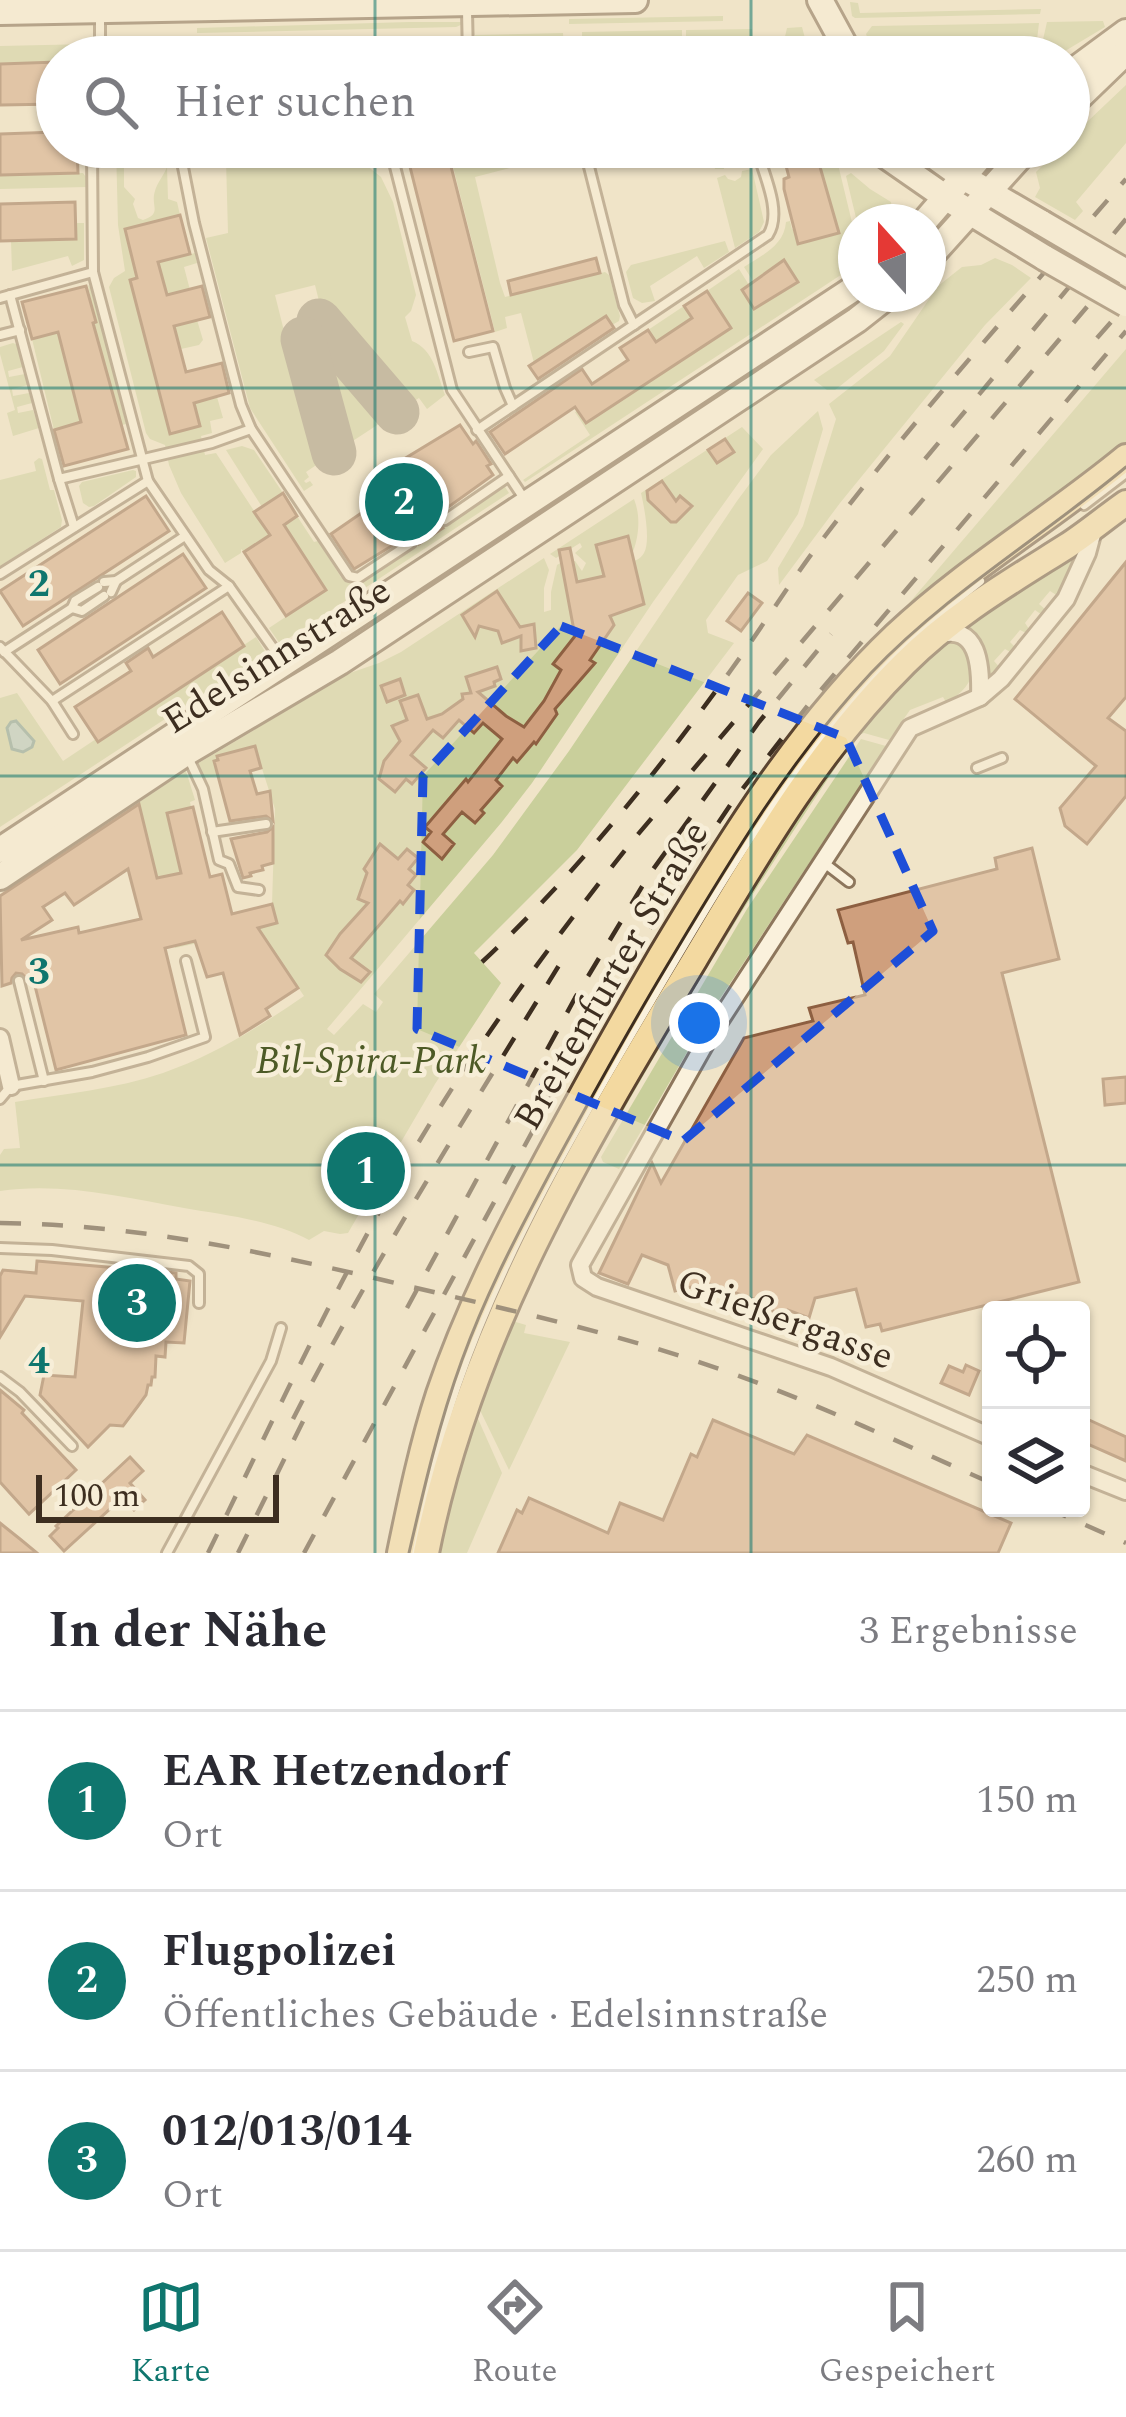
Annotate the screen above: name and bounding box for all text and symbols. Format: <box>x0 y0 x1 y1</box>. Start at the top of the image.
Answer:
search box <box>36 36 1090 168</box>
text: Hier suchen <box>174 68 416 137</box>
icon: search <box>78 69 144 135</box>
north arrow <box>838 204 946 312</box>
pin: 2 <box>365 457 443 547</box>
text: 2 <box>28 555 50 614</box>
street label: Edelsinnstraße <box>151 562 403 750</box>
street label: Breitenfurter Straße <box>499 810 725 1142</box>
text: 3 <box>28 943 50 1002</box>
your location <box>669 993 729 1053</box>
park label: Bil-Spira-Park <box>256 1032 486 1091</box>
pin: 1 <box>327 1126 405 1216</box>
street label: Grießergasse <box>668 1253 902 1387</box>
pin: 3 <box>98 1258 176 1348</box>
map controls <box>982 1301 1090 1517</box>
button: locate <box>982 1301 1090 1409</box>
text: 4 <box>28 1332 50 1391</box>
button: layers <box>982 1409 1090 1517</box>
scale bar <box>36 1469 279 1522</box>
text: 100 m <box>54 1471 140 1521</box>
text: In der Nähe <box>48 1592 327 1670</box>
text: 3 Ergebnisse <box>859 1602 1078 1661</box>
text: EAR Hetzendorf <box>162 1737 508 1806</box>
text: 1 <box>76 1771 98 1830</box>
text: 150 m <box>976 1771 1078 1830</box>
text: Ort <box>162 1806 223 1865</box>
text: Flugpolizei <box>162 1917 396 1986</box>
text: 2 <box>76 1951 98 2010</box>
text: 250 m <box>976 1951 1078 2010</box>
text: Öffentliches Gebäude · Edelsinnstraße <box>162 1986 828 2045</box>
text: 012/013/014 <box>162 2097 412 2166</box>
text: 3 <box>76 2131 98 2190</box>
text: 260 m <box>976 2131 1078 2190</box>
text: Ort <box>162 2166 223 2225</box>
tab: Karte <box>131 2274 211 2396</box>
tab: Route <box>472 2274 558 2396</box>
tab: Gespeichert <box>819 2274 995 2396</box>

